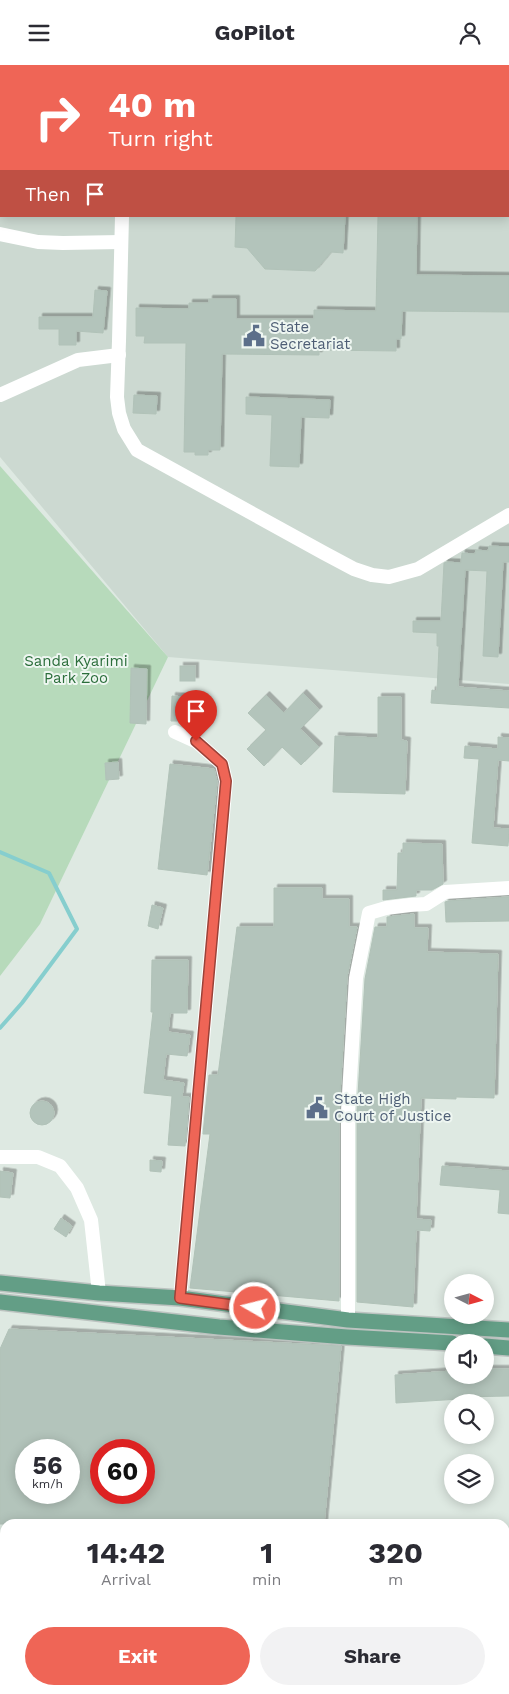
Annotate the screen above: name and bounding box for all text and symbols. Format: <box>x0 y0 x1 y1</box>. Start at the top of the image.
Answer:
icon: menu <box>25 19 53 47</box>
icon: person <box>456 19 484 47</box>
text: GoPilot <box>214 20 295 45</box>
text: 40 m <box>108 84 196 126</box>
icon: right <box>25 85 90 150</box>
text: Turn right <box>108 126 213 151</box>
icon: arrive <box>81 180 109 208</box>
text: Then <box>25 183 71 206</box>
place label: State Secretariat <box>270 318 351 353</box>
public building icon: State Secretariat <box>241 323 267 349</box>
park label: Sanda Kyarimi Park Zoo <box>24 652 128 687</box>
pin <box>175 690 217 741</box>
icon: arrive <box>182 697 210 725</box>
place label: State High Court of Justice <box>334 1090 451 1125</box>
public building icon: State High Court of Justice <box>304 1095 330 1121</box>
north arrow <box>444 1274 494 1324</box>
map controls <box>444 1274 494 1504</box>
position arrow <box>228 1281 280 1333</box>
button: sound <box>444 1334 494 1384</box>
button: search <box>444 1394 494 1444</box>
speed limit sign: 60 <box>90 1439 155 1504</box>
text: 56 <box>33 1451 62 1480</box>
button: layers <box>444 1454 494 1504</box>
text: km/h <box>32 1477 63 1491</box>
text: 14:42 <box>87 1535 165 1570</box>
text: 1 <box>260 1535 273 1570</box>
text: 320 <box>368 1535 423 1570</box>
text: Arrival <box>101 1570 151 1589</box>
text: min <box>252 1570 281 1589</box>
text: m <box>388 1570 403 1589</box>
button: Exit <box>25 1627 250 1685</box>
button: Share <box>260 1627 485 1685</box>

